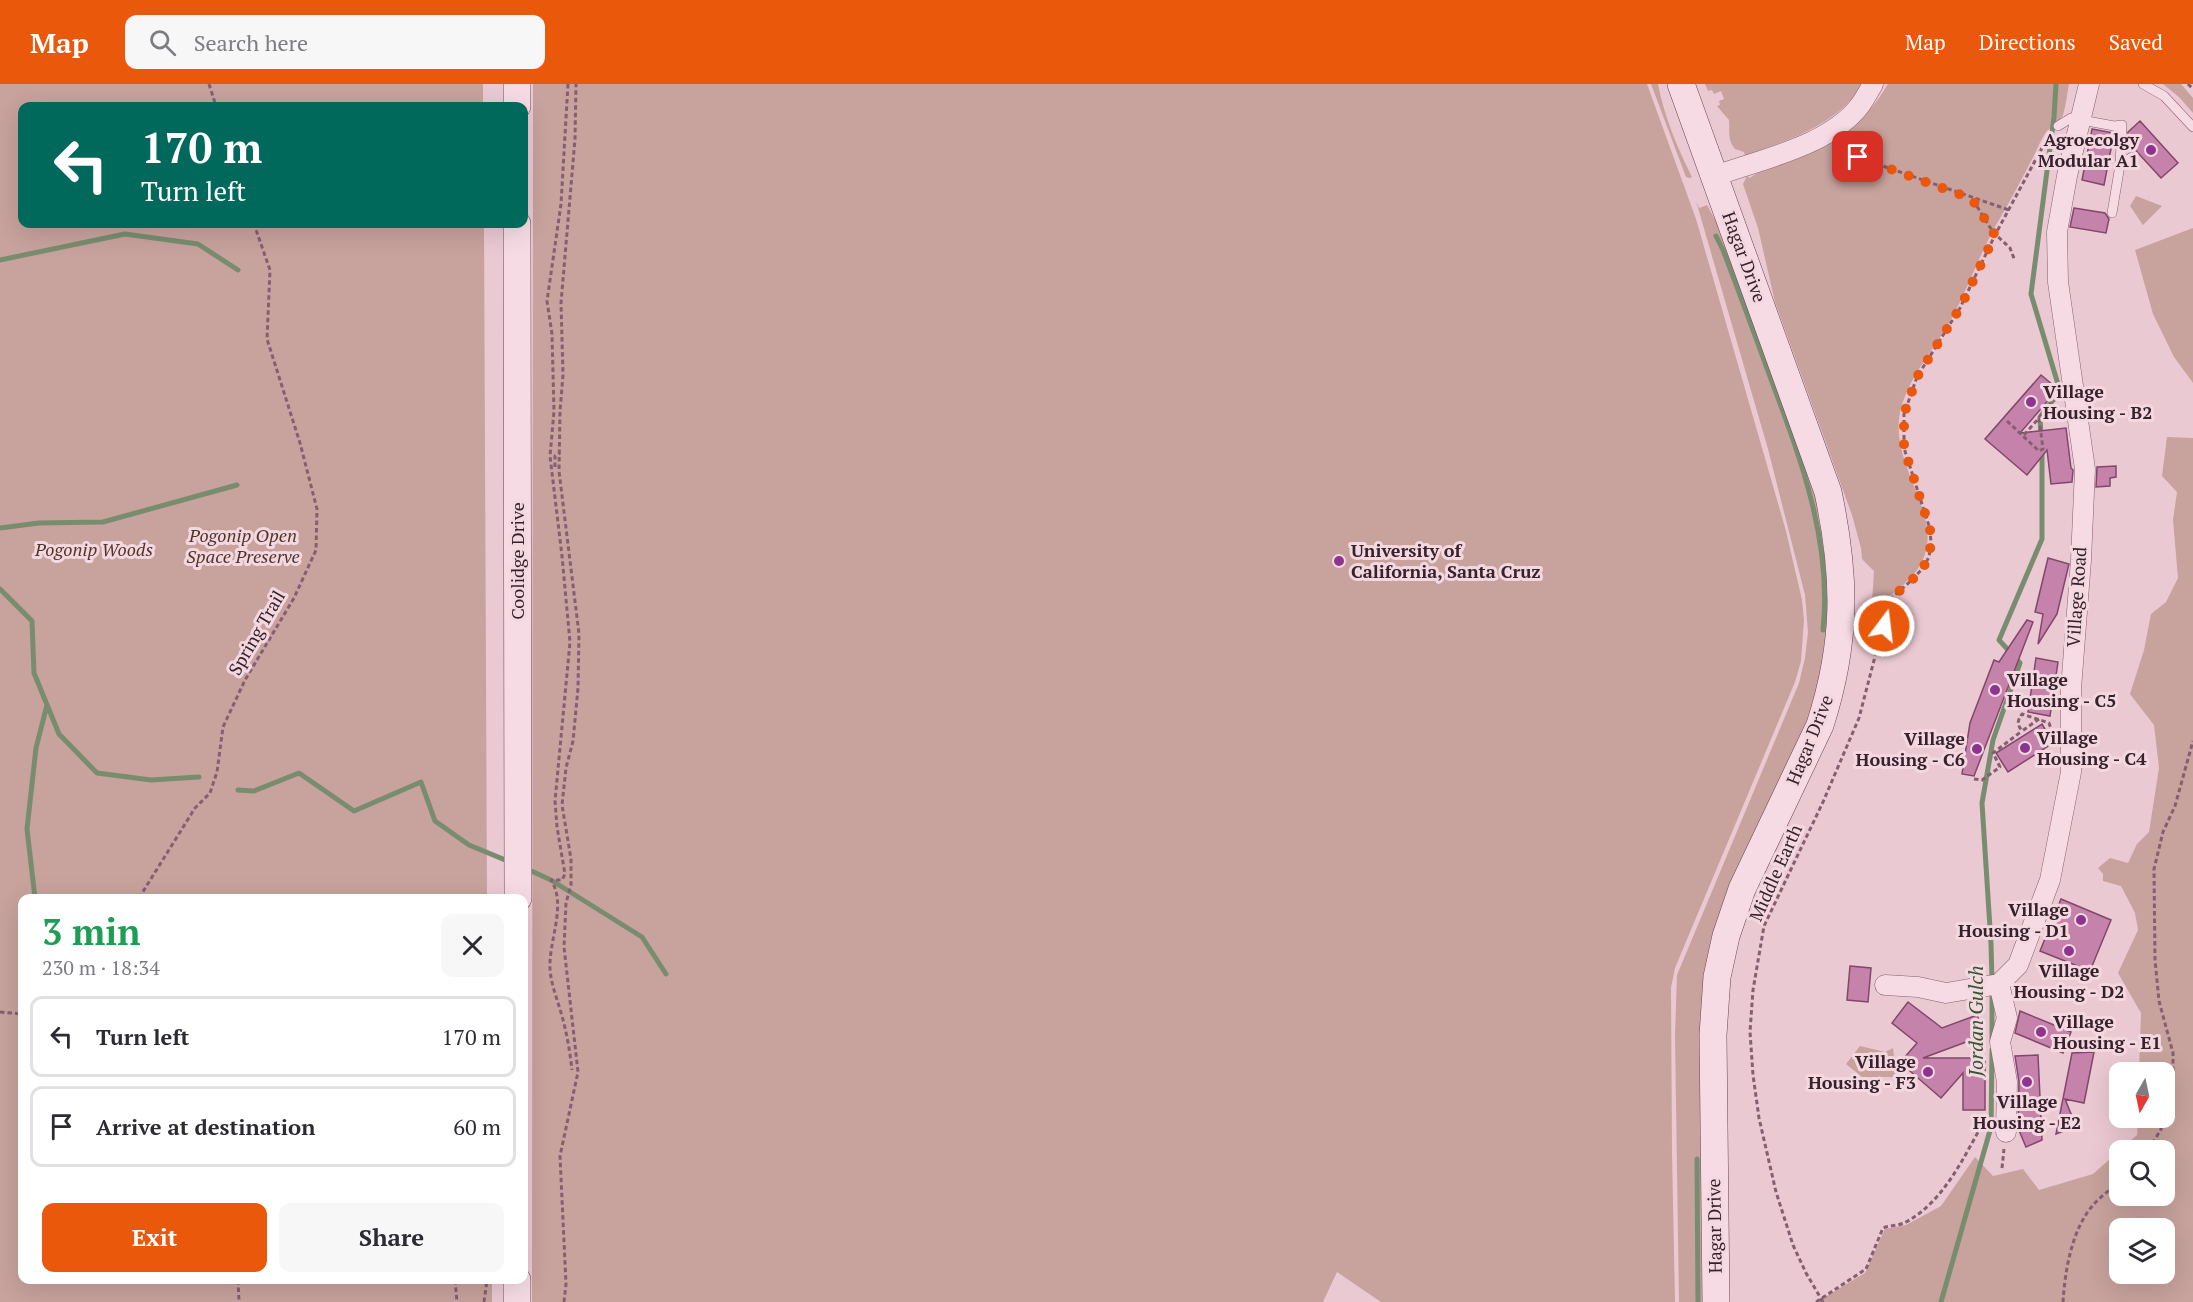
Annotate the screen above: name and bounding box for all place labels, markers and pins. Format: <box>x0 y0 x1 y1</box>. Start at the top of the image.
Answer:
place label: Agroecolgy Modular A1 <box>2038 127 2139 172</box>
pin <box>1832 131 1883 182</box>
marker: Agroecolgy Modular A1 <box>2144 143 2158 157</box>
place label: Village Housing - B2 <box>2043 379 2152 424</box>
marker: Village Housing - B2 <box>2024 395 2038 409</box>
place label: University of California, Santa Cruz <box>1351 538 1541 583</box>
marker: University of California, Santa Cruz <box>1332 554 1346 568</box>
place label: Village Housing - C5 <box>2007 667 2116 712</box>
marker: Village Housing - C5 <box>1988 683 2002 697</box>
place label: Village Housing - C4 <box>2037 725 2147 770</box>
place label: Village Housing - C6 <box>1856 726 1965 771</box>
marker: Village Housing - C4 <box>2018 741 2032 755</box>
marker: Village Housing - C6 <box>1970 742 1984 756</box>
place label: Village Housing - D1 <box>1958 897 2069 942</box>
marker: Village Housing - D1 <box>2074 913 2088 927</box>
marker: Village Housing - D2 <box>2062 944 2076 958</box>
place label: Village Housing - D2 <box>2014 958 2124 1003</box>
place label: Village Housing - E1 <box>2053 1009 2162 1054</box>
marker: Village Housing - E1 <box>2034 1025 2048 1039</box>
place label: Village Housing - F3 <box>1808 1049 1916 1094</box>
marker: Village Housing - F3 <box>1921 1065 1935 1079</box>
marker: Village Housing - E2 <box>2020 1075 2034 1089</box>
place label: Village Housing - E2 <box>1973 1089 2081 1134</box>

